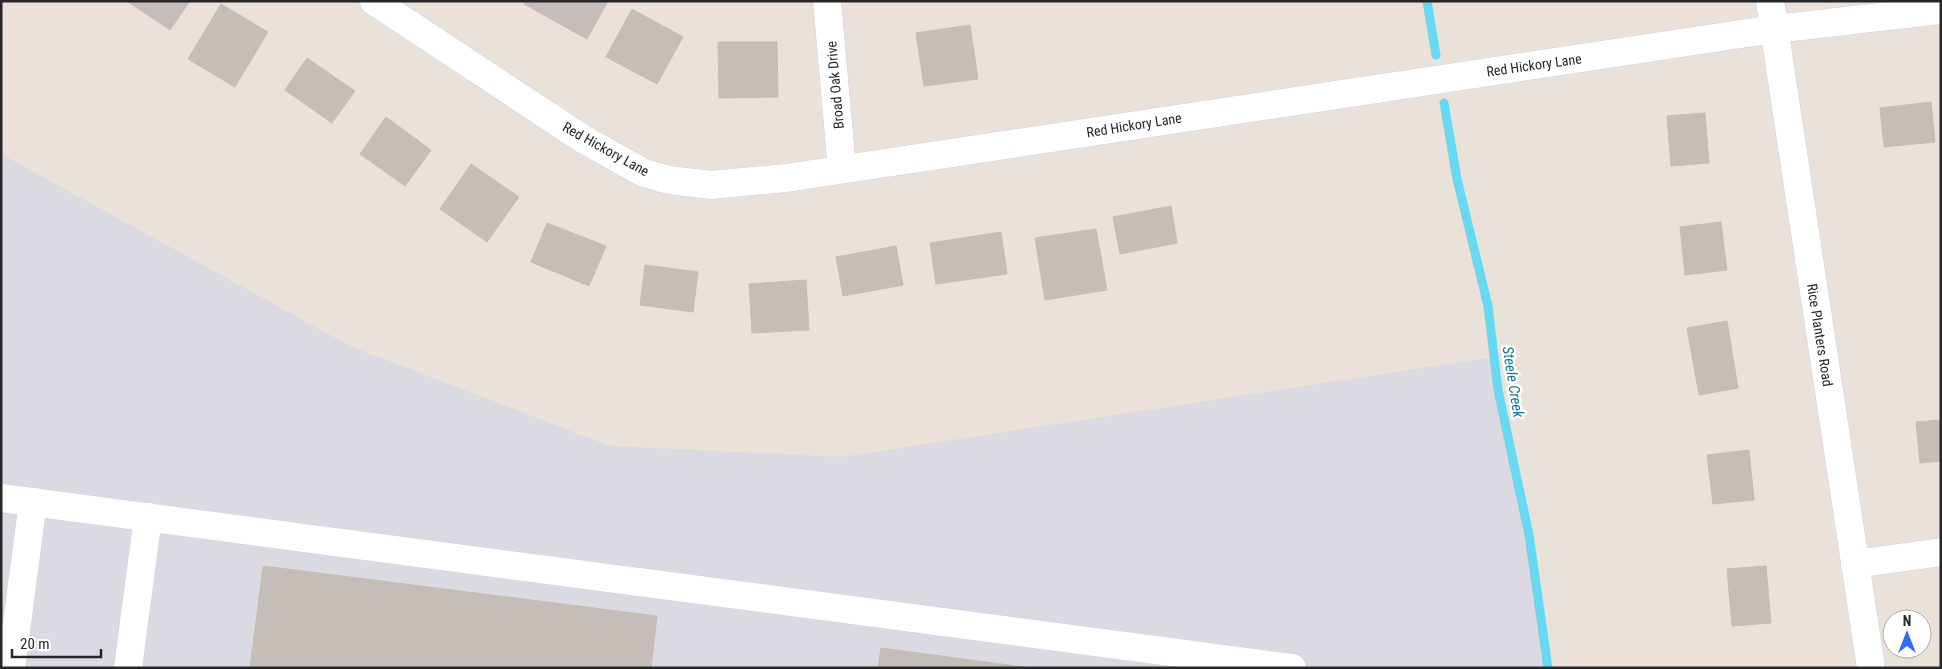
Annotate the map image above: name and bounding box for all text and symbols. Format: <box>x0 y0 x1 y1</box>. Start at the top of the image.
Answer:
street label: Broad Oak Drive <box>823 40 847 130</box>
street label: Red Hickory Lane <box>1485 50 1583 80</box>
street label: Red Hickory Lane <box>1085 110 1183 140</box>
street label: Red Hickory Lane <box>560 119 652 179</box>
street label: Rice Planters Road <box>1804 282 1836 388</box>
water label: Steele Creek <box>1498 345 1528 419</box>
north arrow <box>1882 609 1932 659</box>
text: N <box>1903 613 1911 629</box>
scale bar <box>12 626 101 658</box>
text: 20 m <box>20 635 50 653</box>

